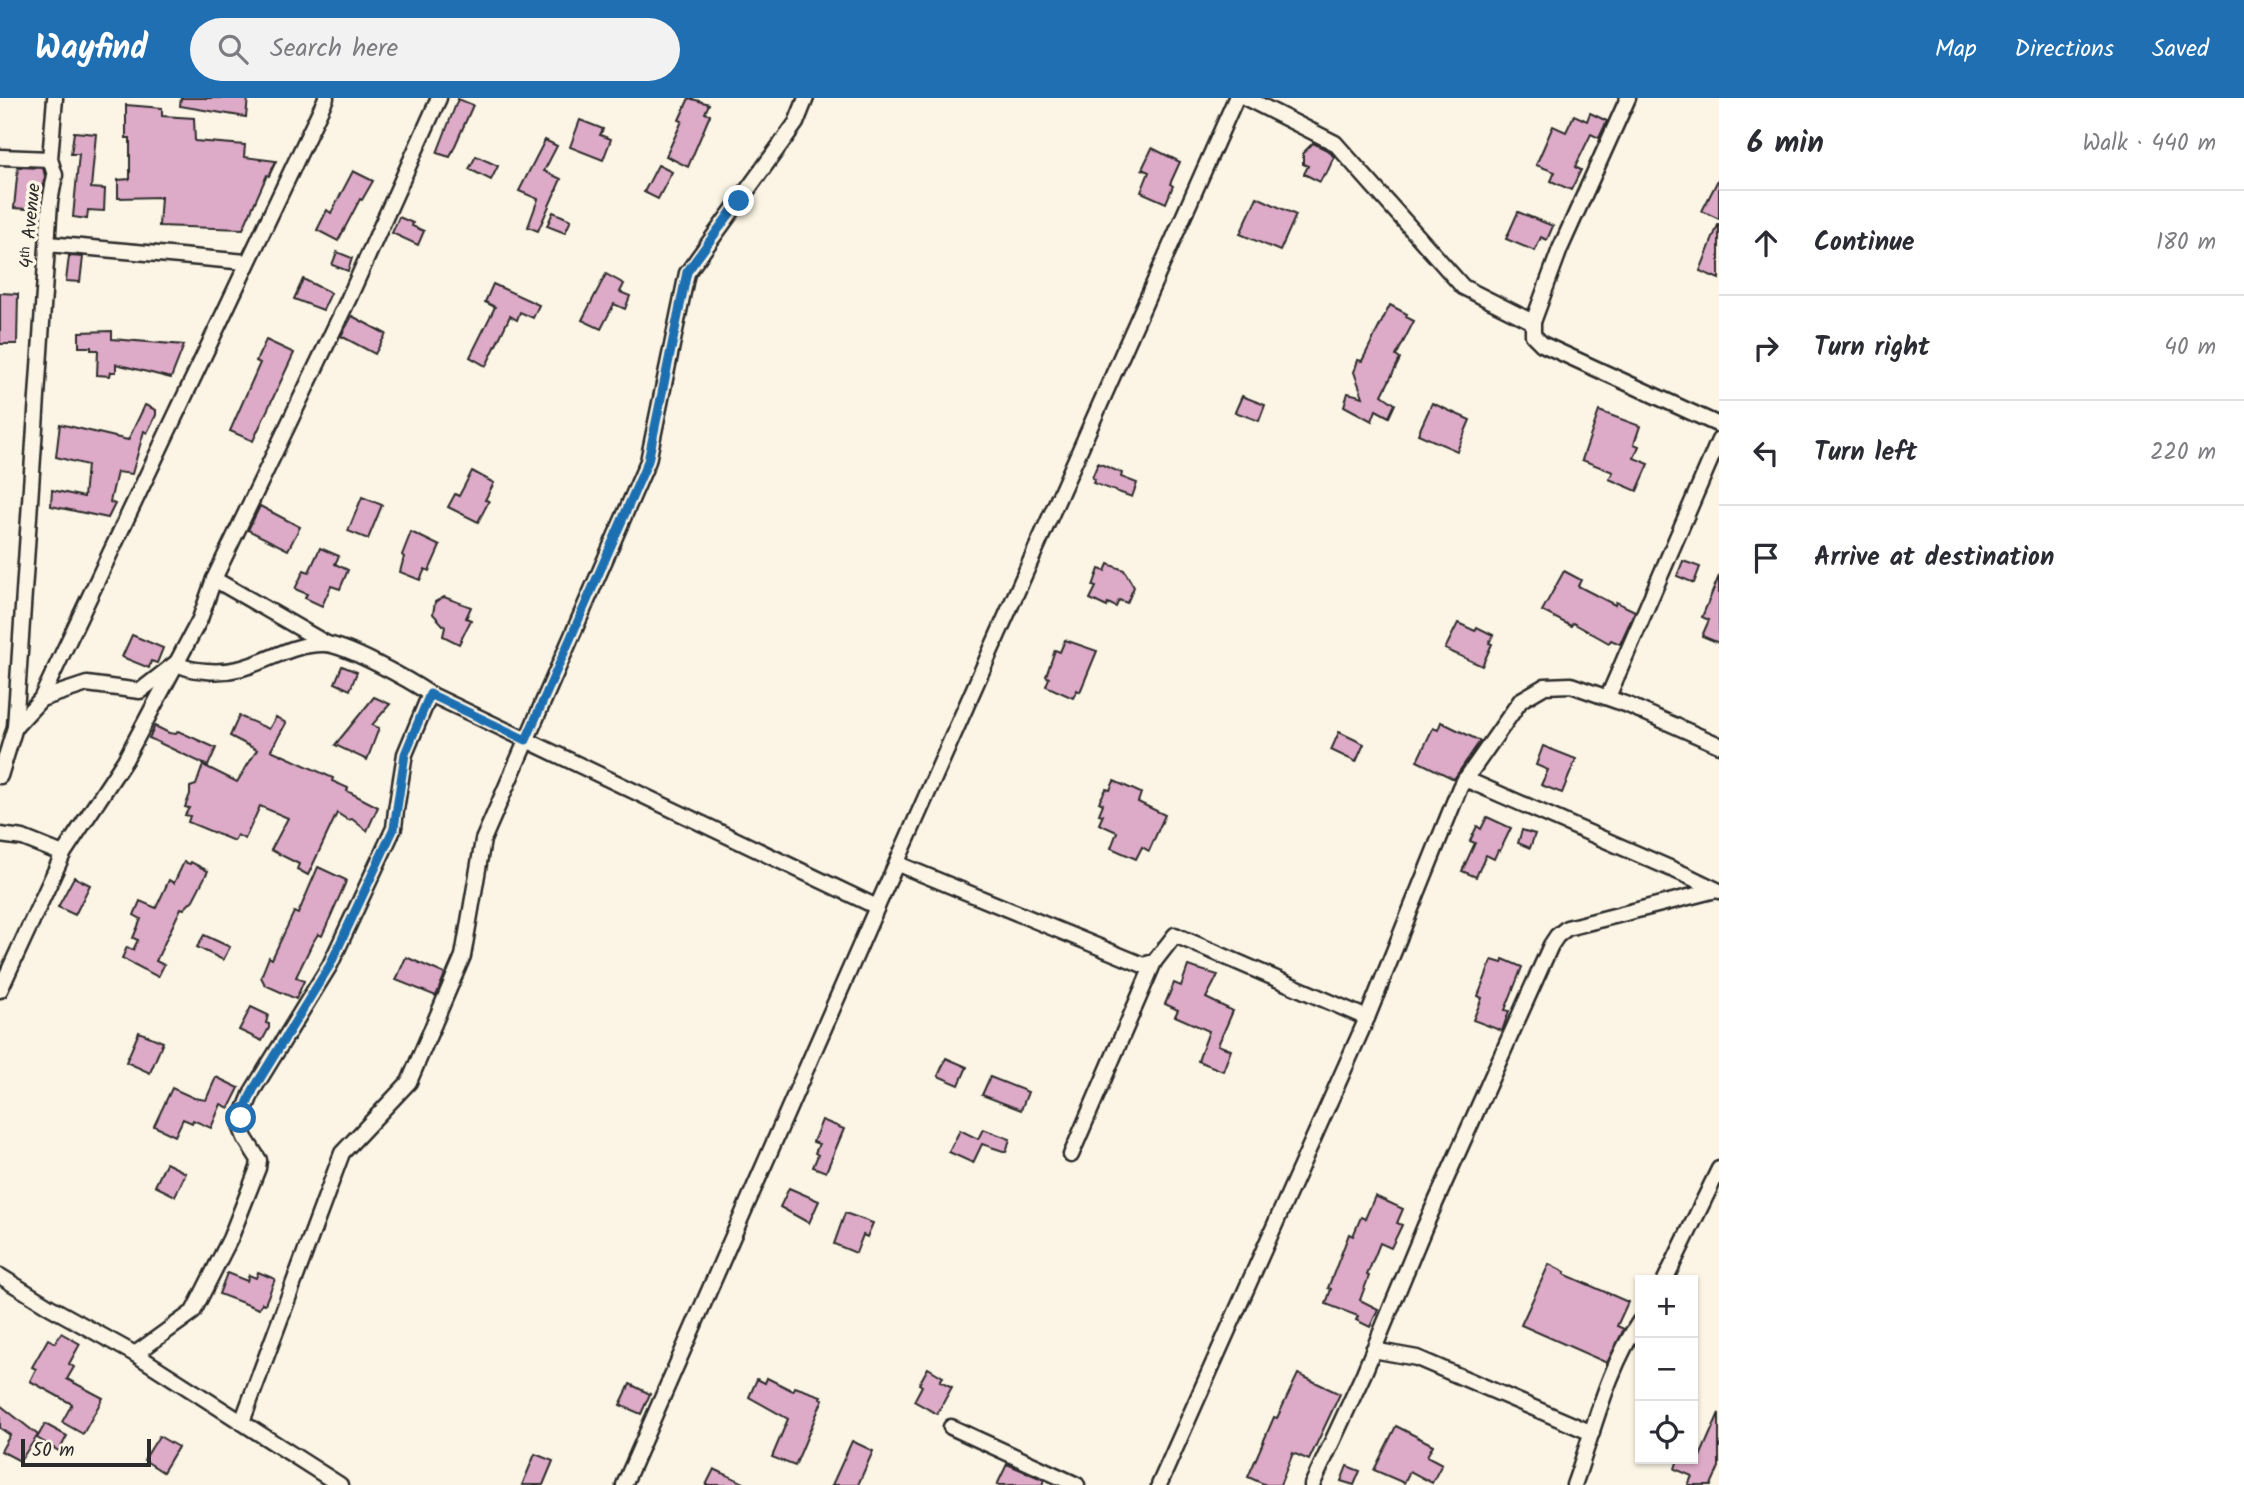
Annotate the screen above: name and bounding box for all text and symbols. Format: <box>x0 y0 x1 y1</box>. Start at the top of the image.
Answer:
search box <box>190 18 680 81</box>
text: Wayfind <box>35 23 148 76</box>
text: Search here <box>270 28 398 70</box>
icon: search <box>214 30 252 68</box>
text: Map <box>1935 30 1977 69</box>
text: Directions <box>2015 30 2114 69</box>
text: Saved <box>2152 30 2209 69</box>
text: 6 min <box>1747 120 1824 168</box>
text: Walk · 440 m <box>2083 126 2216 162</box>
street label: 4ᵗʰ Avenue <box>12 182 50 270</box>
route end <box>723 185 754 216</box>
text: Continue <box>1814 222 1915 264</box>
icon: ahead <box>1747 224 1785 262</box>
text: 180 m <box>2156 225 2216 261</box>
text: Turn right <box>1814 327 1930 369</box>
icon: right <box>1747 329 1785 367</box>
text: 40 m <box>2164 330 2216 366</box>
text: Turn left <box>1814 432 1917 474</box>
icon: left <box>1747 434 1785 472</box>
text: 220 m <box>2150 435 2216 471</box>
text: Arrive at destination <box>1814 537 2054 579</box>
icon: arrive <box>1747 539 1785 577</box>
route start <box>225 1102 256 1133</box>
map controls <box>1635 1275 1698 1464</box>
button: + <box>1635 1275 1698 1338</box>
button: − <box>1635 1338 1698 1401</box>
button: locate <box>1635 1401 1698 1464</box>
scale bar <box>21 1436 150 1468</box>
text: 50 m <box>32 1436 74 1466</box>

